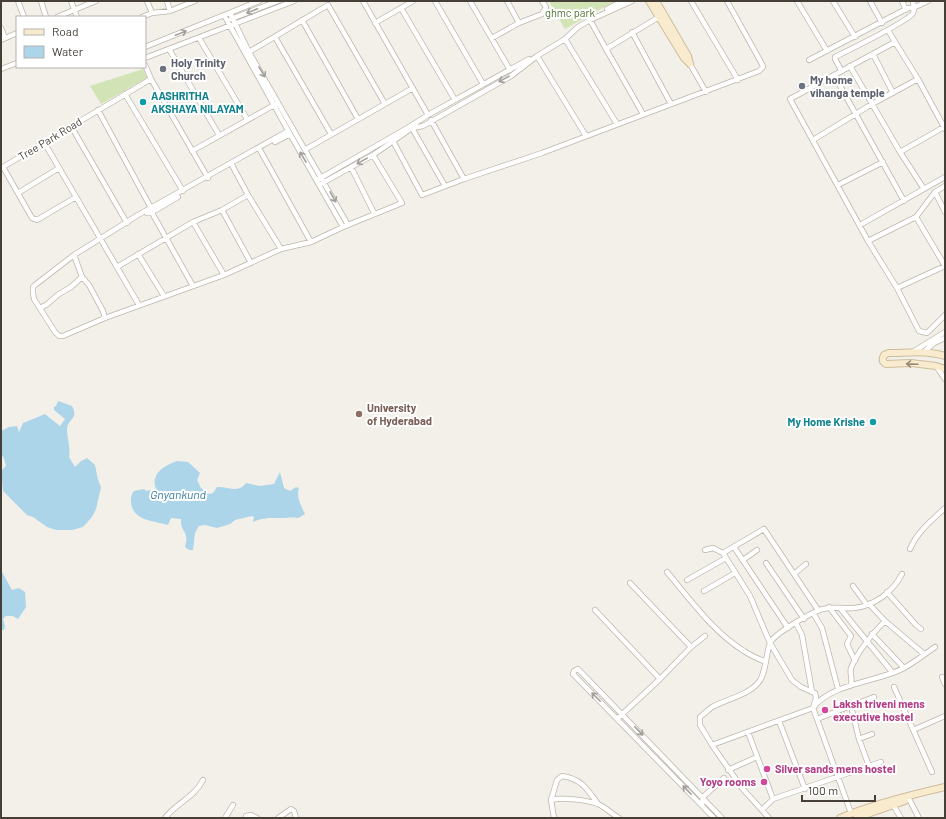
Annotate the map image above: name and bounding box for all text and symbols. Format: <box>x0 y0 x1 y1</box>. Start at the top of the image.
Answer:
park label: ghmc park <box>545 6 595 19</box>
one-way arrow <box>247 8 259 15</box>
legend <box>16 16 146 68</box>
text: Road <box>52 24 79 38</box>
one-way arrow <box>175 28 187 36</box>
text: Water <box>52 44 84 58</box>
place label: Holy Trinity Church <box>171 56 226 82</box>
marker: Holy Trinity Church <box>158 64 168 74</box>
one-way arrow <box>258 66 266 78</box>
place label: My home vihanga temple <box>810 73 885 99</box>
one-way arrow <box>498 76 510 84</box>
marker: My home vihanga temple <box>797 81 807 91</box>
place label: AASHRITHA AKSHAYA NILAYAM <box>151 89 244 115</box>
marker: AASHRITHA AKSHAYA NILAYAM <box>138 97 148 107</box>
street label: Tree Park Road <box>16 115 84 163</box>
one-way arrow <box>298 151 306 163</box>
one-way arrow <box>356 158 368 165</box>
one-way arrow <box>329 191 337 203</box>
one-way arrow <box>906 360 919 368</box>
place label: University of Hyderabad <box>367 401 432 427</box>
marker: University of Hyderabad <box>354 409 364 419</box>
place label: My Home Krishe <box>788 415 865 428</box>
marker: My Home Krishe <box>868 417 878 427</box>
water label: Gnyankund <box>150 487 206 501</box>
one-way arrow <box>591 692 601 702</box>
place label: Laksh triveni mens executive hostel <box>833 697 925 723</box>
marker: Laksh triveni mens executive hostel <box>820 705 830 715</box>
one-way arrow <box>634 726 644 736</box>
place label: Silver sands mens hostel <box>775 762 896 775</box>
marker: Silver sands mens hostel <box>762 764 772 774</box>
place label: Yoyo rooms <box>700 775 756 788</box>
marker: Yoyo rooms <box>759 777 769 787</box>
scale bar <box>802 777 875 803</box>
text: 100 m <box>808 783 838 797</box>
one-way arrow <box>682 785 691 795</box>

